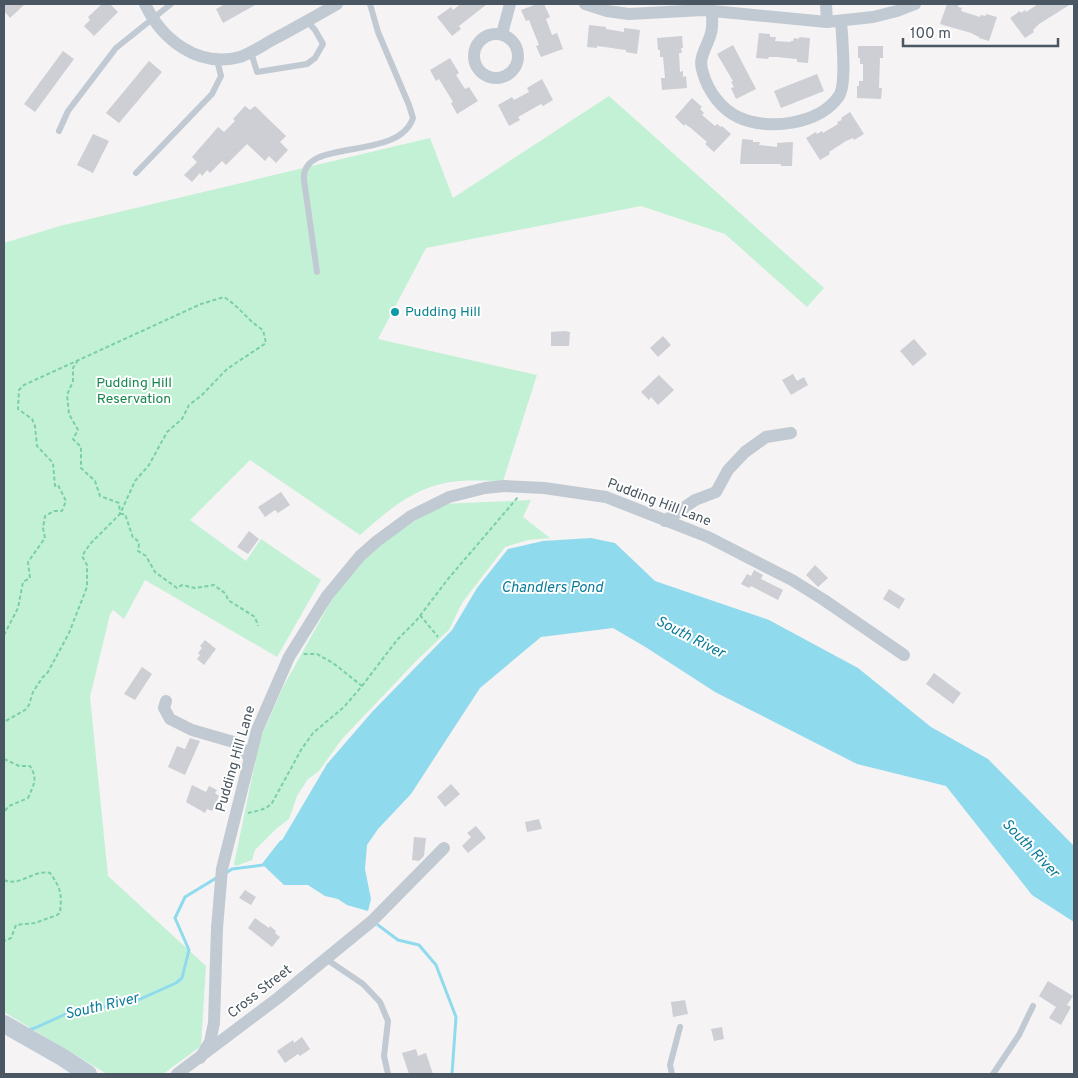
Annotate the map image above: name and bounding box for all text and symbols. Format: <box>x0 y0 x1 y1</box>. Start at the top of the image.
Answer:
scale bar <box>903 15 1058 47</box>
text: 100 m <box>910 25 951 44</box>
place label: Pudding Hill <box>405 304 481 321</box>
marker: Pudding Hill <box>389 306 401 318</box>
park label: Pudding Hill Reservation <box>96 375 172 408</box>
street label: Pudding Hill Lane <box>605 475 713 531</box>
water label: Chandlers Pond <box>501 579 604 598</box>
water label: South River <box>652 612 729 664</box>
street label: Pudding Hill Lane <box>213 704 259 814</box>
water label: South River <box>997 815 1064 884</box>
street label: Cross Street <box>225 962 295 1022</box>
water label: South River <box>63 989 142 1025</box>

